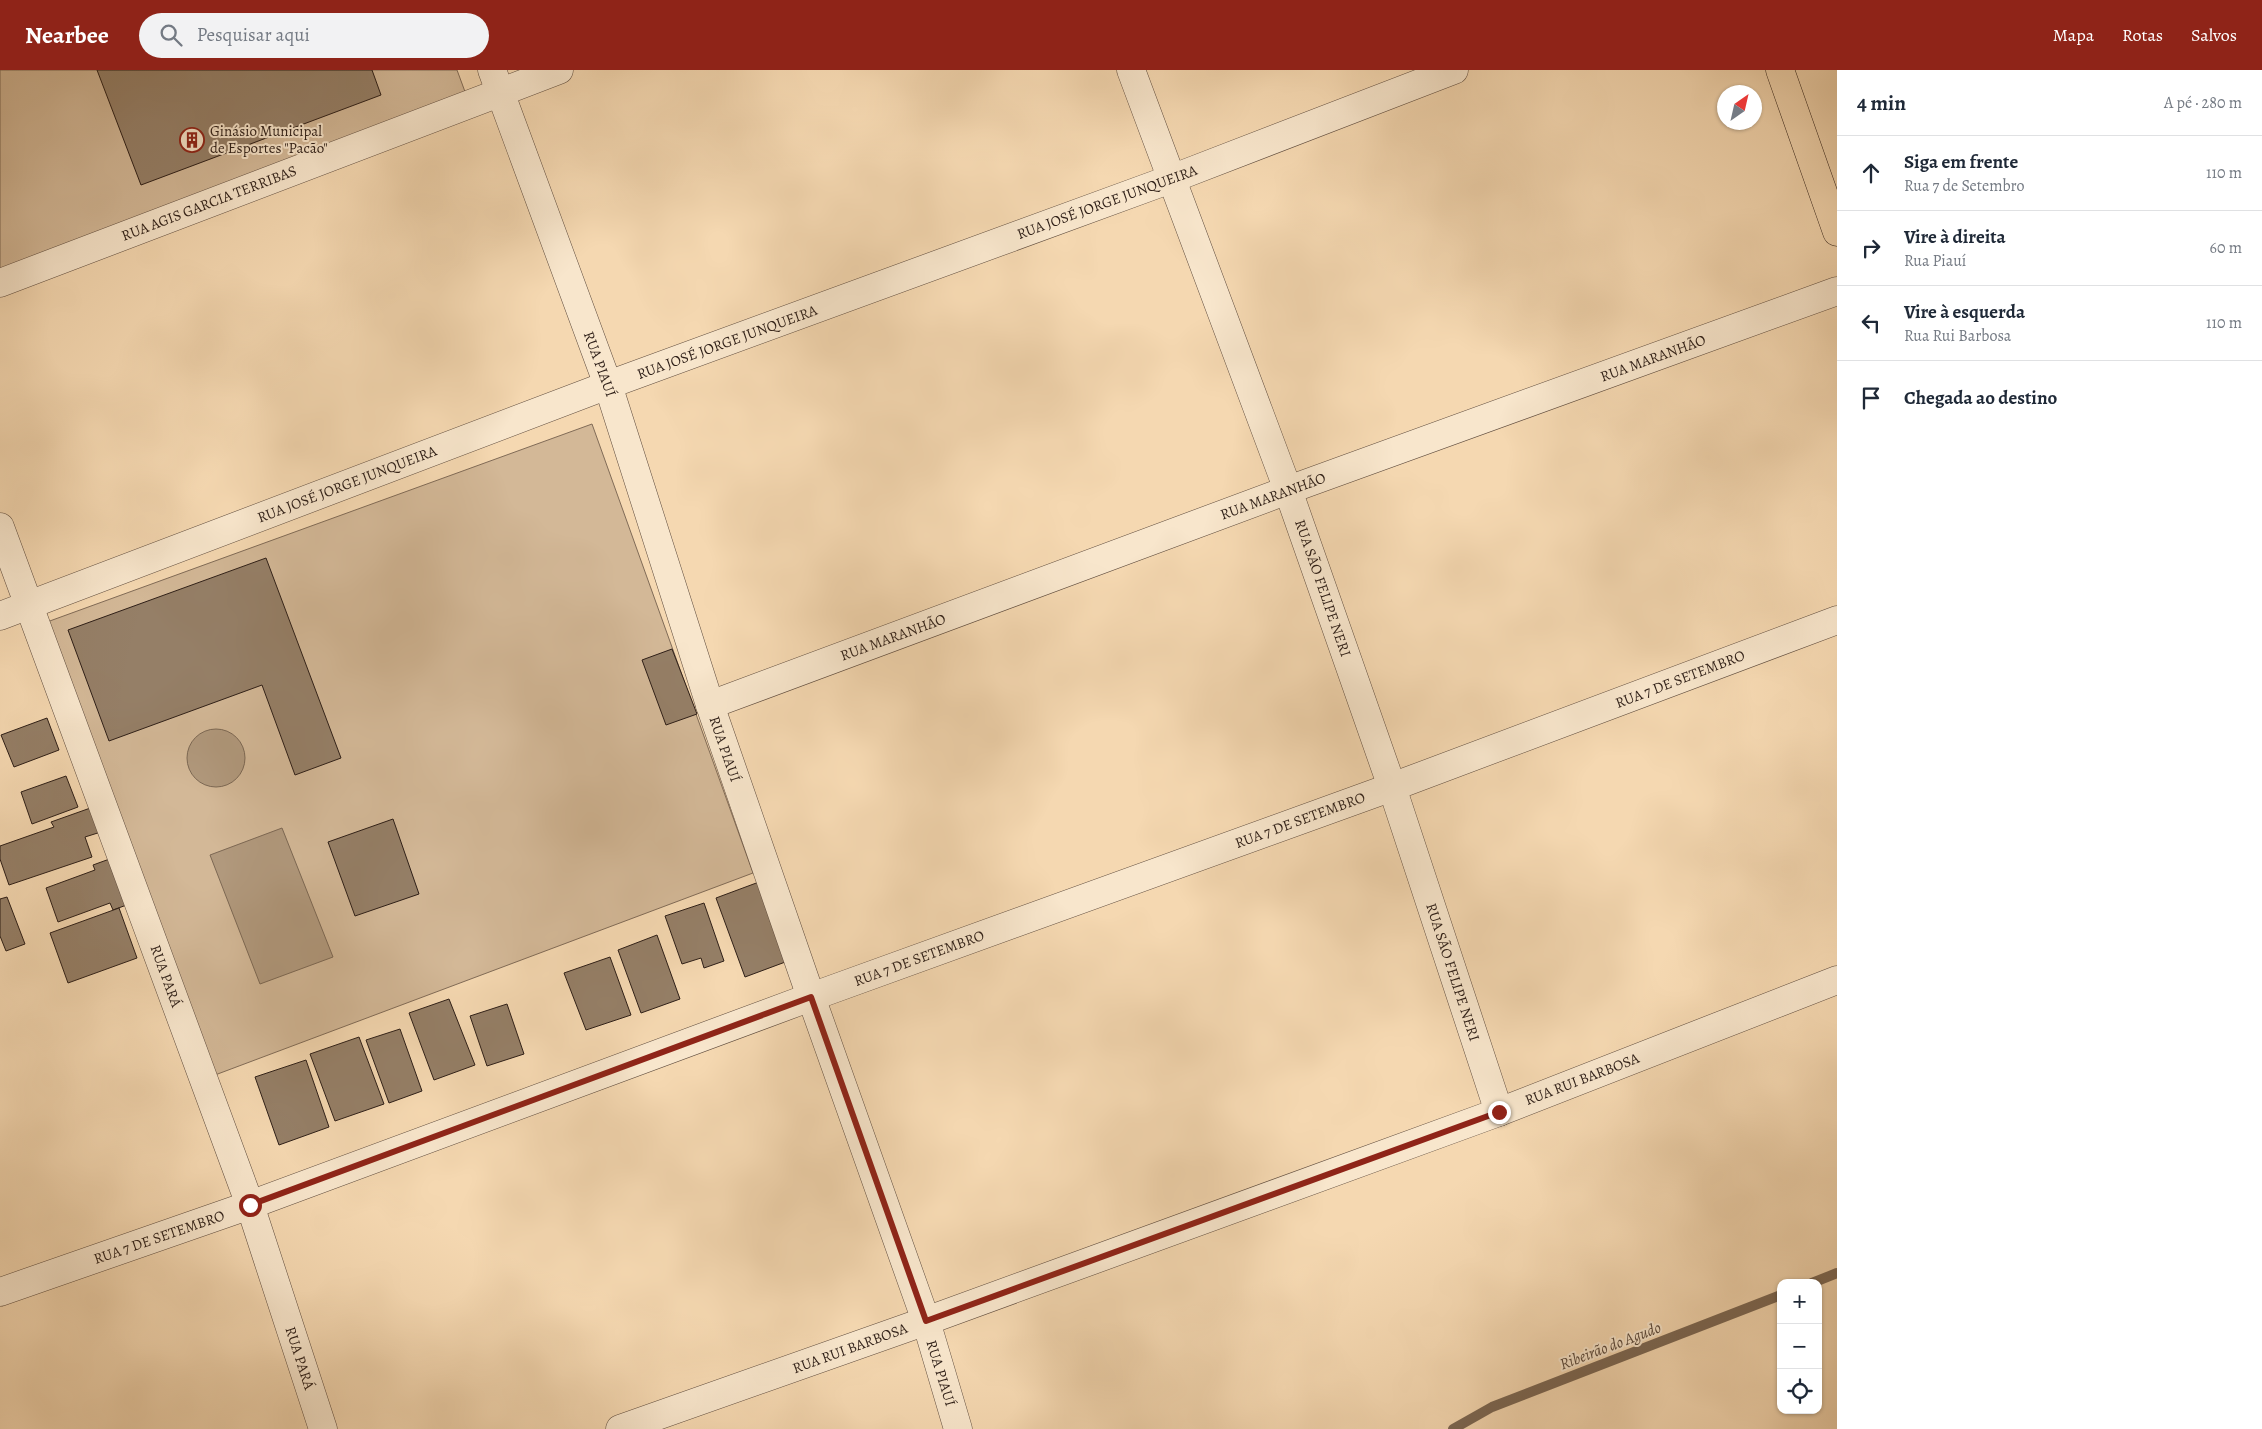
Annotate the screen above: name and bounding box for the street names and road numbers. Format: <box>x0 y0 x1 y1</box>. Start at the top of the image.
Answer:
street label: RUA AGIS GARCIA TERRIBAS <box>118 160 300 246</box>
street label: RUA JOSÉ JORGE JUNQUEIRA <box>1014 160 1200 244</box>
street label: RUA JOSÉ JORGE JUNQUEIRA <box>634 300 820 384</box>
street label: RUA PIAUÍ <box>579 328 621 400</box>
street label: RUA MARANHÃO <box>1597 330 1709 386</box>
street label: RUA JOSÉ JORGE JUNQUEIRA <box>254 440 440 527</box>
street label: RUA MARANHÃO <box>1217 468 1329 524</box>
street label: RUA SÃO FELIPE NERI <box>1290 517 1356 659</box>
street label: RUA MARANHÃO <box>837 609 949 665</box>
street label: RUA 7 DE SETEMBRO <box>1612 645 1748 713</box>
street label: RUA PIAUÍ <box>704 713 746 785</box>
street label: RUA 7 DE SETEMBRO <box>1232 787 1368 853</box>
street label: RUA SÃO FELIPE NERI <box>1421 900 1485 1044</box>
street label: RUA 7 DE SETEMBRO <box>851 925 987 991</box>
street label: RUA PARÁ <box>145 942 187 1010</box>
street label: RUA RUI BARBOSA <box>1522 1048 1642 1110</box>
street label: RUA 7 DE SETEMBRO <box>91 1205 227 1269</box>
street label: RUA RUI BARBOSA <box>790 1318 911 1378</box>
street label: RUA PARÁ <box>280 1324 320 1392</box>
street label: RUA PIAUÍ <box>921 1337 961 1409</box>

